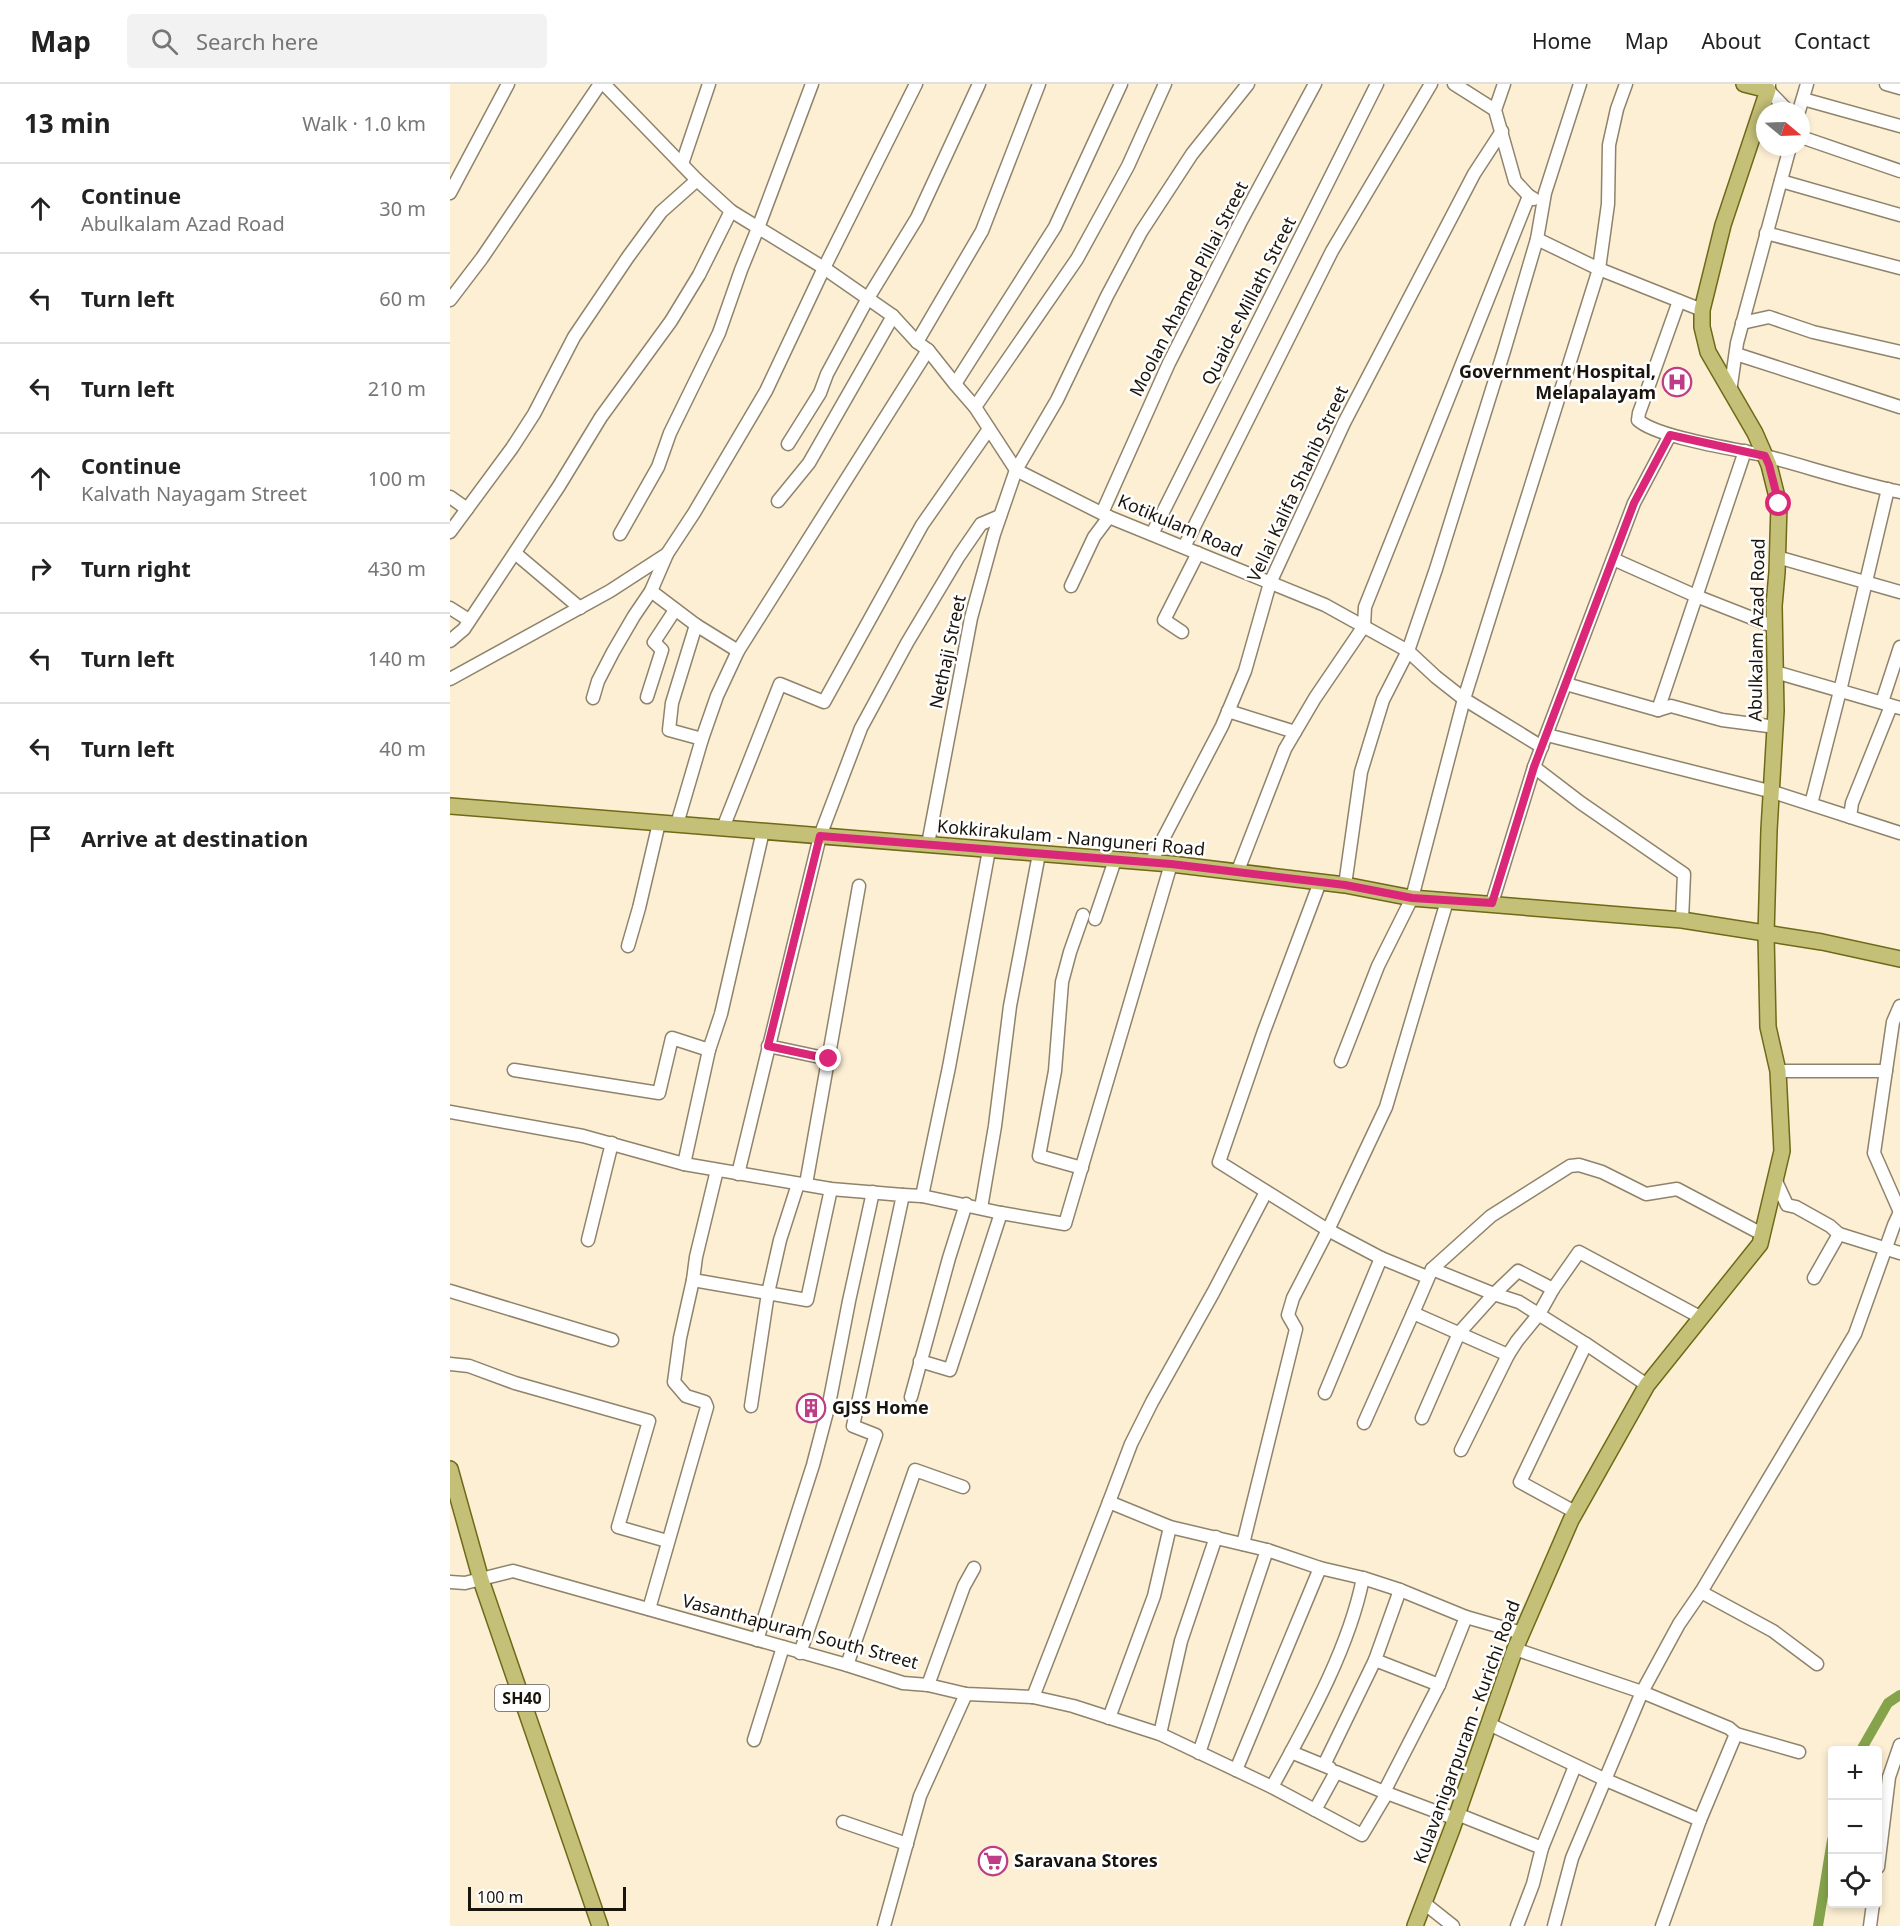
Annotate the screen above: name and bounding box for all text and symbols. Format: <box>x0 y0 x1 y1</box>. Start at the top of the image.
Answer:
search box <box>127 14 547 68</box>
text: Map <box>30 22 91 60</box>
icon: search <box>148 25 181 58</box>
text: Search here <box>196 26 318 56</box>
text: Home <box>1532 27 1592 55</box>
text: Map <box>1625 27 1668 55</box>
text: About <box>1701 27 1761 55</box>
text: Contact <box>1794 27 1870 55</box>
north arrow <box>1756 102 1810 156</box>
text: 13 min <box>24 105 111 141</box>
text: Walk · 1.0 km <box>302 110 426 137</box>
street label: Moolan Ahamed Pillai Street <box>1123 176 1253 400</box>
text: Continue <box>81 180 181 210</box>
icon: ahead <box>24 192 57 225</box>
text: 30 m <box>379 195 426 222</box>
text: Abulkalam Azad Road <box>81 210 285 237</box>
street label: Quaid-e-Millath Street <box>1195 212 1301 389</box>
icon: left <box>24 282 57 315</box>
text: Turn left <box>81 283 175 313</box>
text: 60 m <box>379 285 426 312</box>
place label: Government Hospital, Melapalayam <box>1459 359 1656 404</box>
hospital icon: Government Hospital, Melapalayam <box>1661 366 1693 398</box>
icon: left <box>24 372 57 405</box>
text: Turn left <box>81 373 175 403</box>
text: 210 m <box>368 375 426 402</box>
street label: Vellai Kalifa Shahib Street <box>1241 381 1353 585</box>
text: Continue <box>81 450 181 480</box>
icon: ahead <box>24 462 57 495</box>
text: 100 m <box>368 465 426 492</box>
text: Kalvath Nayagam Street <box>81 480 307 507</box>
street label: Kotikulam Road <box>1114 488 1246 562</box>
route start <box>1765 490 1791 516</box>
street label: Abulkalam Azad Road <box>1742 538 1770 722</box>
icon: right <box>24 552 57 585</box>
text: Turn right <box>81 553 191 583</box>
text: 430 m <box>368 555 426 582</box>
street label: Nethaji Street <box>923 592 971 711</box>
icon: left <box>24 642 57 675</box>
text: Turn left <box>81 643 175 673</box>
text: 140 m <box>368 645 426 672</box>
icon: left <box>24 732 57 765</box>
text: Turn left <box>81 733 175 763</box>
text: 40 m <box>379 735 426 762</box>
street label: Kokkirakulam - Nanguneri Road <box>936 813 1206 861</box>
icon: arrive <box>24 822 57 855</box>
text: Arrive at destination <box>81 823 308 853</box>
route end <box>815 1045 841 1071</box>
building icon: GJSS Home <box>795 1392 827 1424</box>
place label: GJSS Home <box>832 1395 929 1419</box>
street label: Vasanthapuram South Street <box>680 1588 921 1674</box>
street label: Kulavanigarpuram - Kurichi Road <box>1407 1597 1525 1867</box>
road number: SH40 <box>495 1685 549 1711</box>
map controls <box>1828 1746 1882 1908</box>
button: + <box>1828 1746 1882 1800</box>
button: − <box>1828 1800 1882 1854</box>
supermarket icon: Saravana Stores <box>977 1845 1009 1877</box>
place label: Saravana Stores <box>1014 1848 1158 1872</box>
button: locate <box>1828 1854 1882 1908</box>
scale bar <box>468 1884 626 1912</box>
text: 100 m <box>477 1886 524 1908</box>

